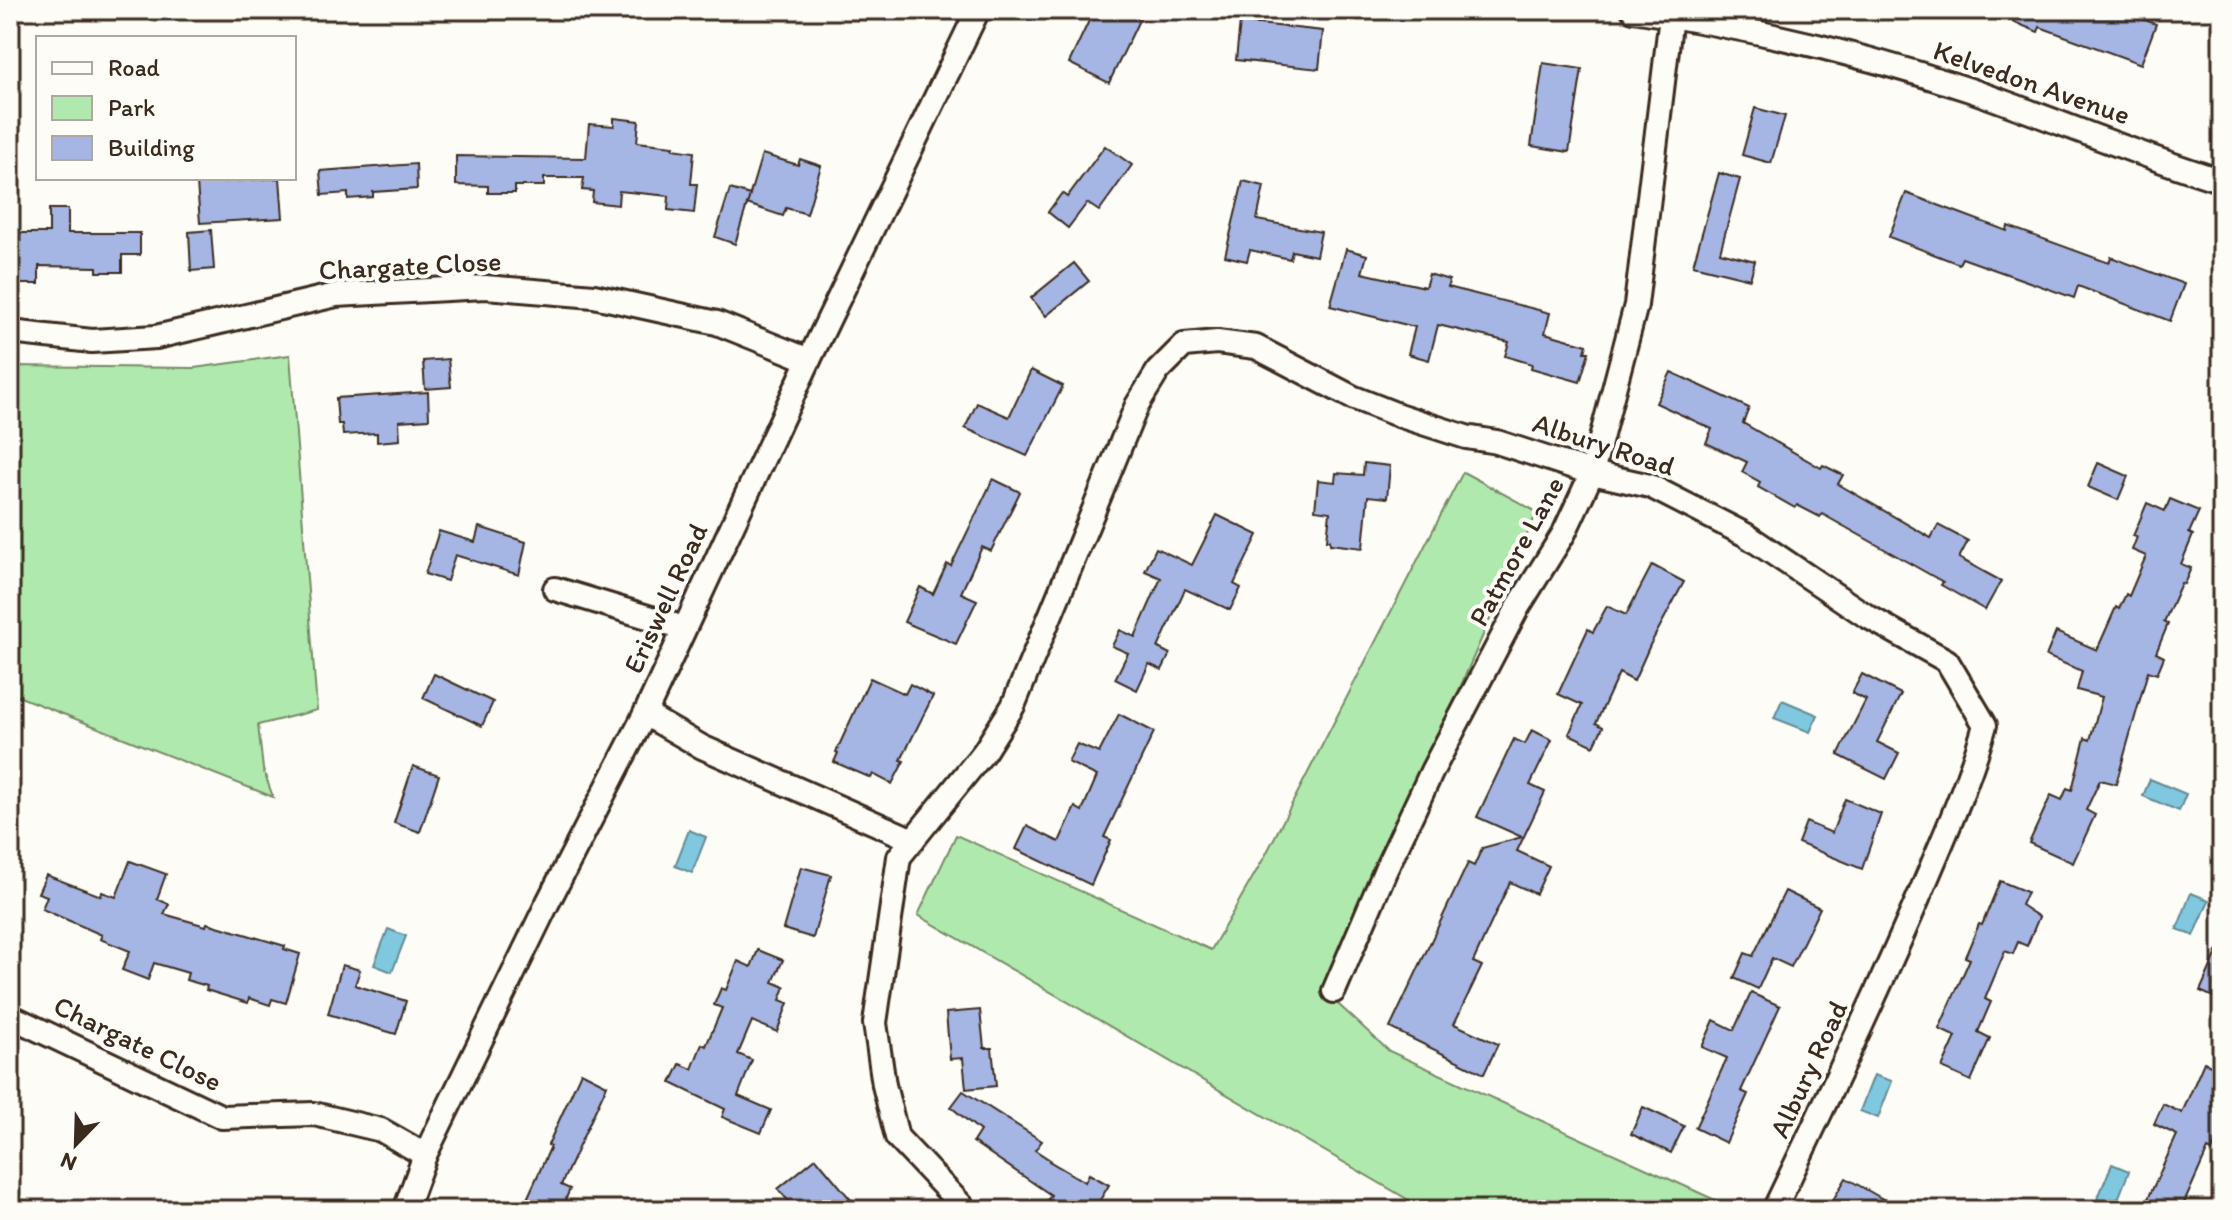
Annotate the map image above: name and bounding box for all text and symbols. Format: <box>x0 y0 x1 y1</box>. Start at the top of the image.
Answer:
street label: Kelvedon Avenue <box>1929 32 2135 132</box>
legend <box>36 36 296 180</box>
text: Road <box>108 53 160 82</box>
text: Park <box>108 93 155 122</box>
text: Building <box>108 133 195 162</box>
street label: Chargate Close <box>318 243 502 287</box>
street label: Albury Road <box>1529 405 1679 483</box>
street label: Patmore Lane <box>1461 470 1571 632</box>
street label: Eriswell Road <box>615 518 715 678</box>
street label: Chargate Close <box>48 988 228 1098</box>
street label: Albury Road <box>1762 995 1854 1143</box>
north arrow <box>36 1104 116 1184</box>
text: N <box>56 1147 80 1177</box>

